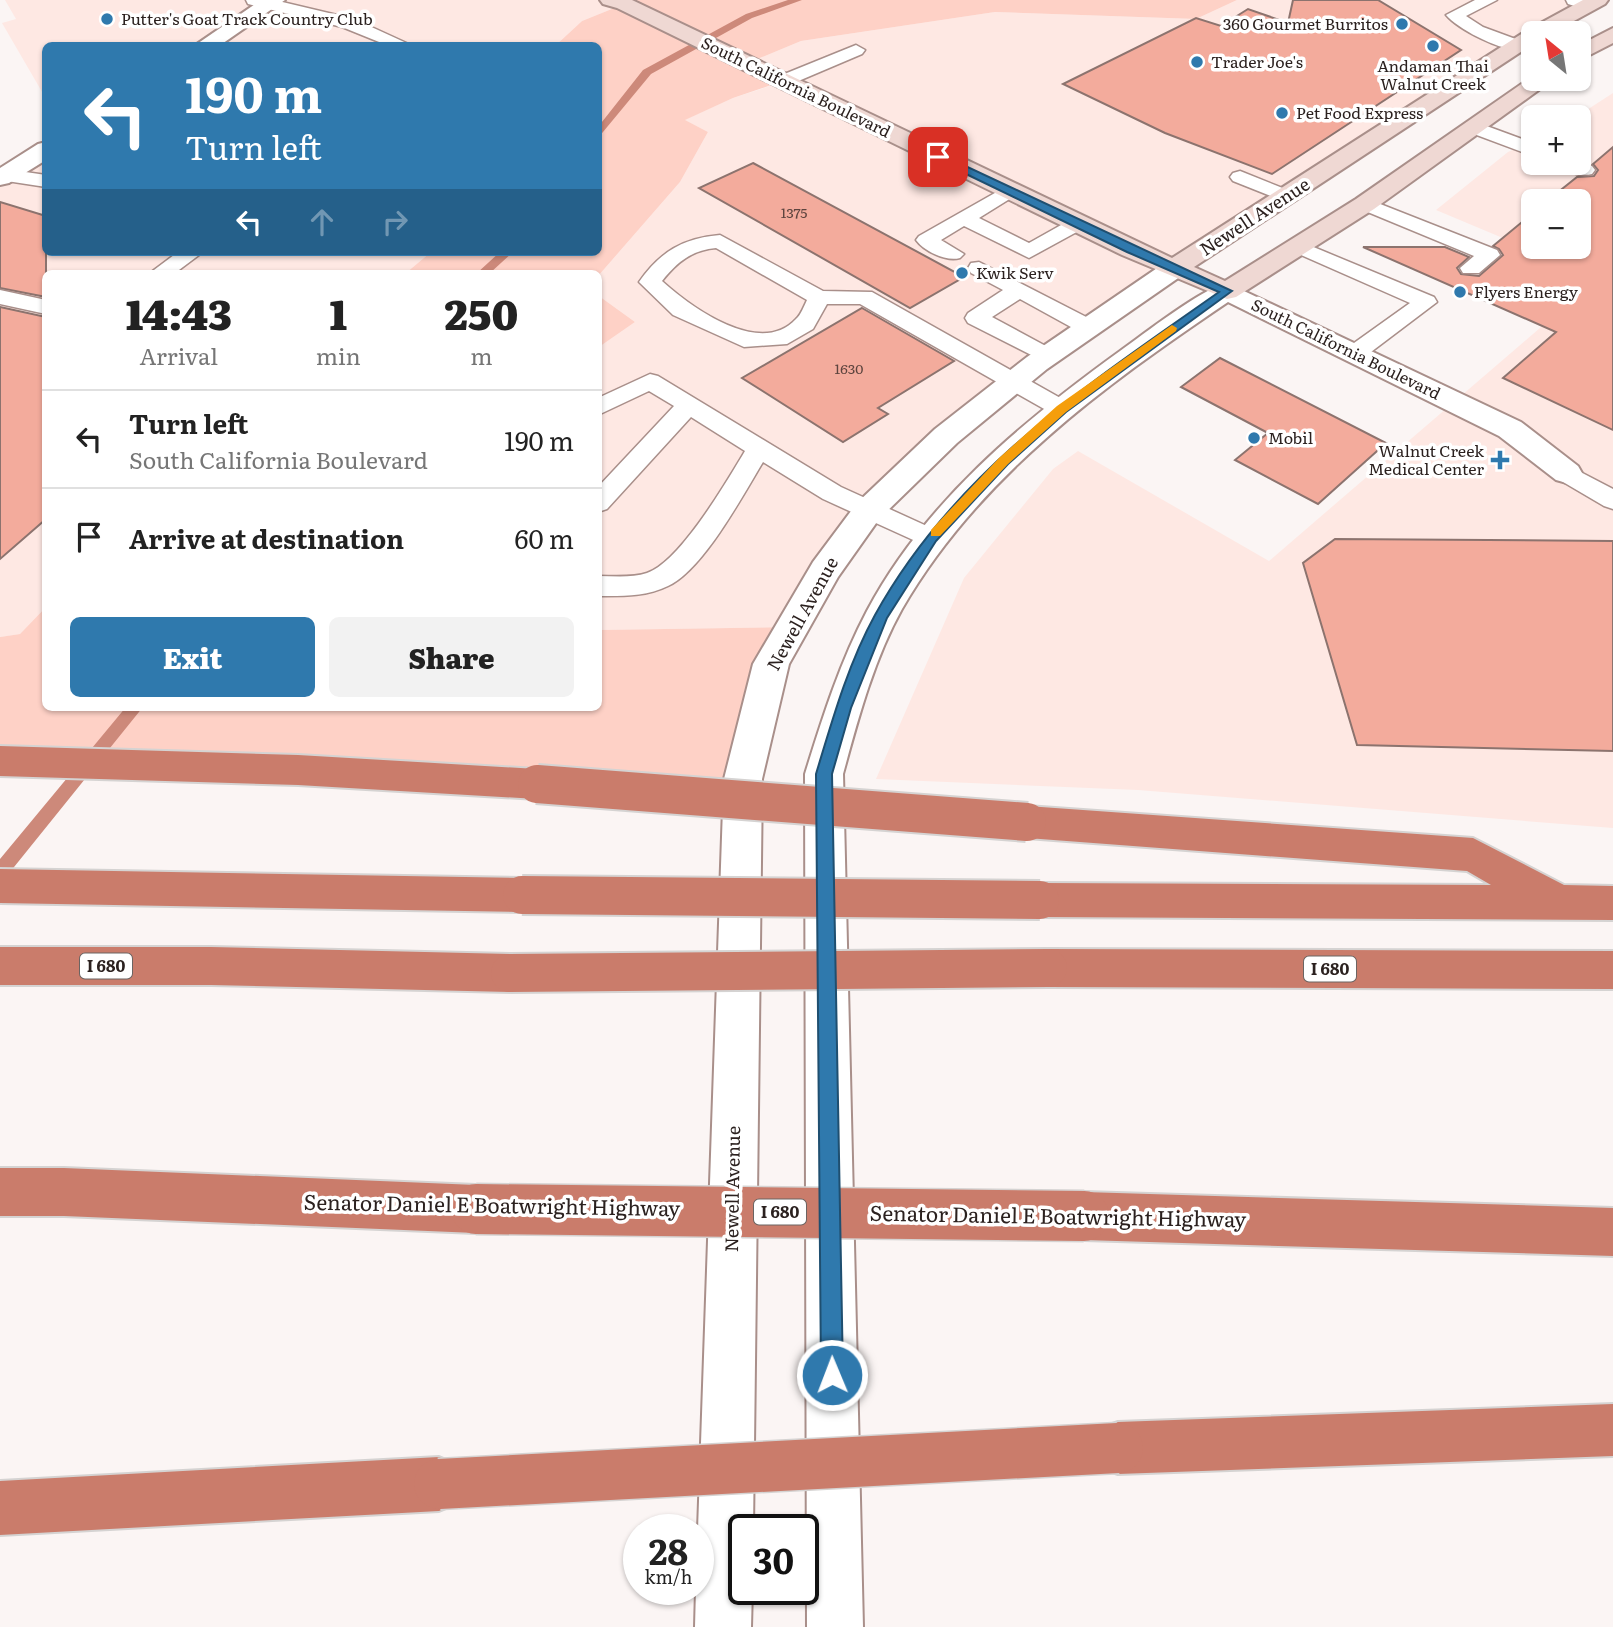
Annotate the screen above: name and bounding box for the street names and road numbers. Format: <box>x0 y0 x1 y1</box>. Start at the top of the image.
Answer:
street label: South California Boulevard <box>698 30 895 143</box>
street label: Newell Avenue <box>1194 170 1315 261</box>
street label: South California Boulevard <box>1248 292 1445 405</box>
street label: Newell Avenue <box>759 551 844 675</box>
road number: I 680 <box>80 954 132 978</box>
road number: I 680 <box>1304 956 1356 981</box>
street label: Newell Avenue <box>717 1126 746 1252</box>
street label: Senator Daniel E Boatwright Highway <box>303 1185 681 1222</box>
street label: Senator Daniel E Boatwright Highway <box>869 1196 1247 1233</box>
road number: I 680 <box>754 1200 806 1224</box>

